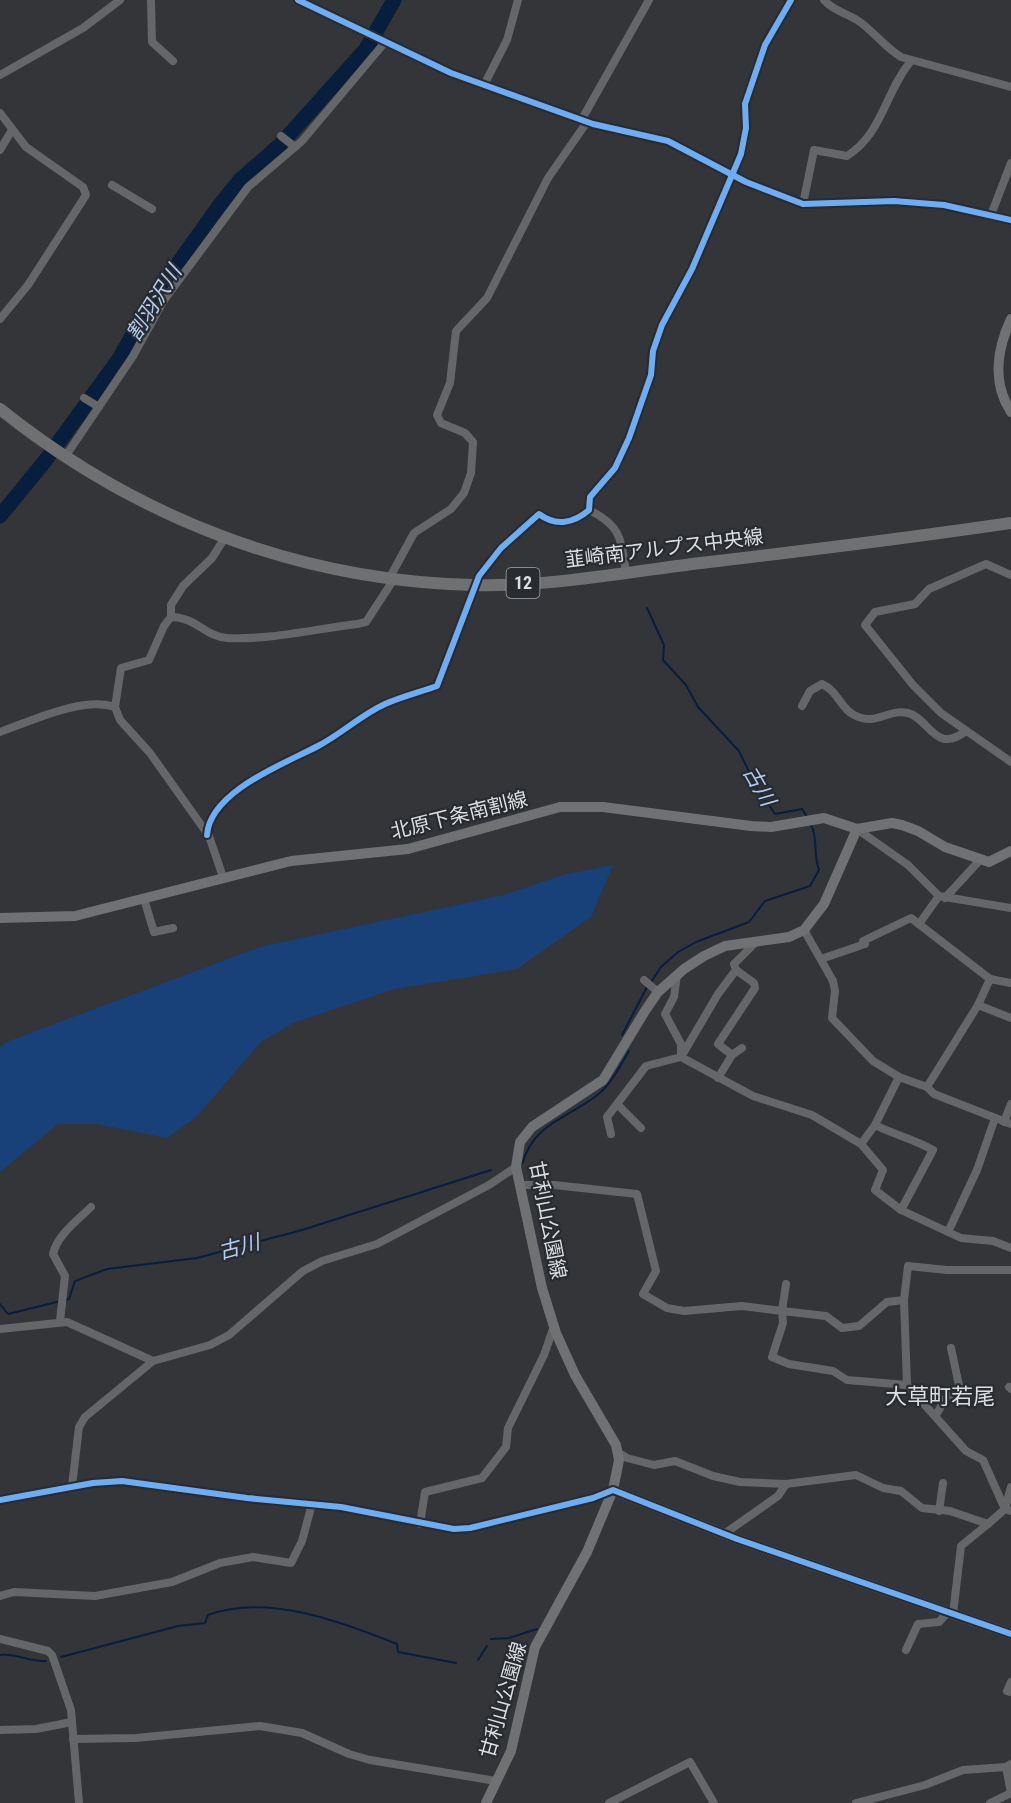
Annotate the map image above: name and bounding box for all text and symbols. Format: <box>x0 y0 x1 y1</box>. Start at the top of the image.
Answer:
water label: 割羽沢川 <box>122 259 187 345</box>
street label: 韮崎南アルプス中央線 <box>563 524 765 572</box>
road number: 12 <box>506 568 540 598</box>
water label: 古川 <box>738 762 781 812</box>
street label: 北原下条南割線 <box>388 786 530 844</box>
street label: 甘利山公園線 <box>525 1159 571 1281</box>
water label: 古川 <box>216 1229 264 1264</box>
district label: 大草町若尾 <box>885 1384 995 1409</box>
street label: 甘利山公園線 <box>475 1639 531 1761</box>

